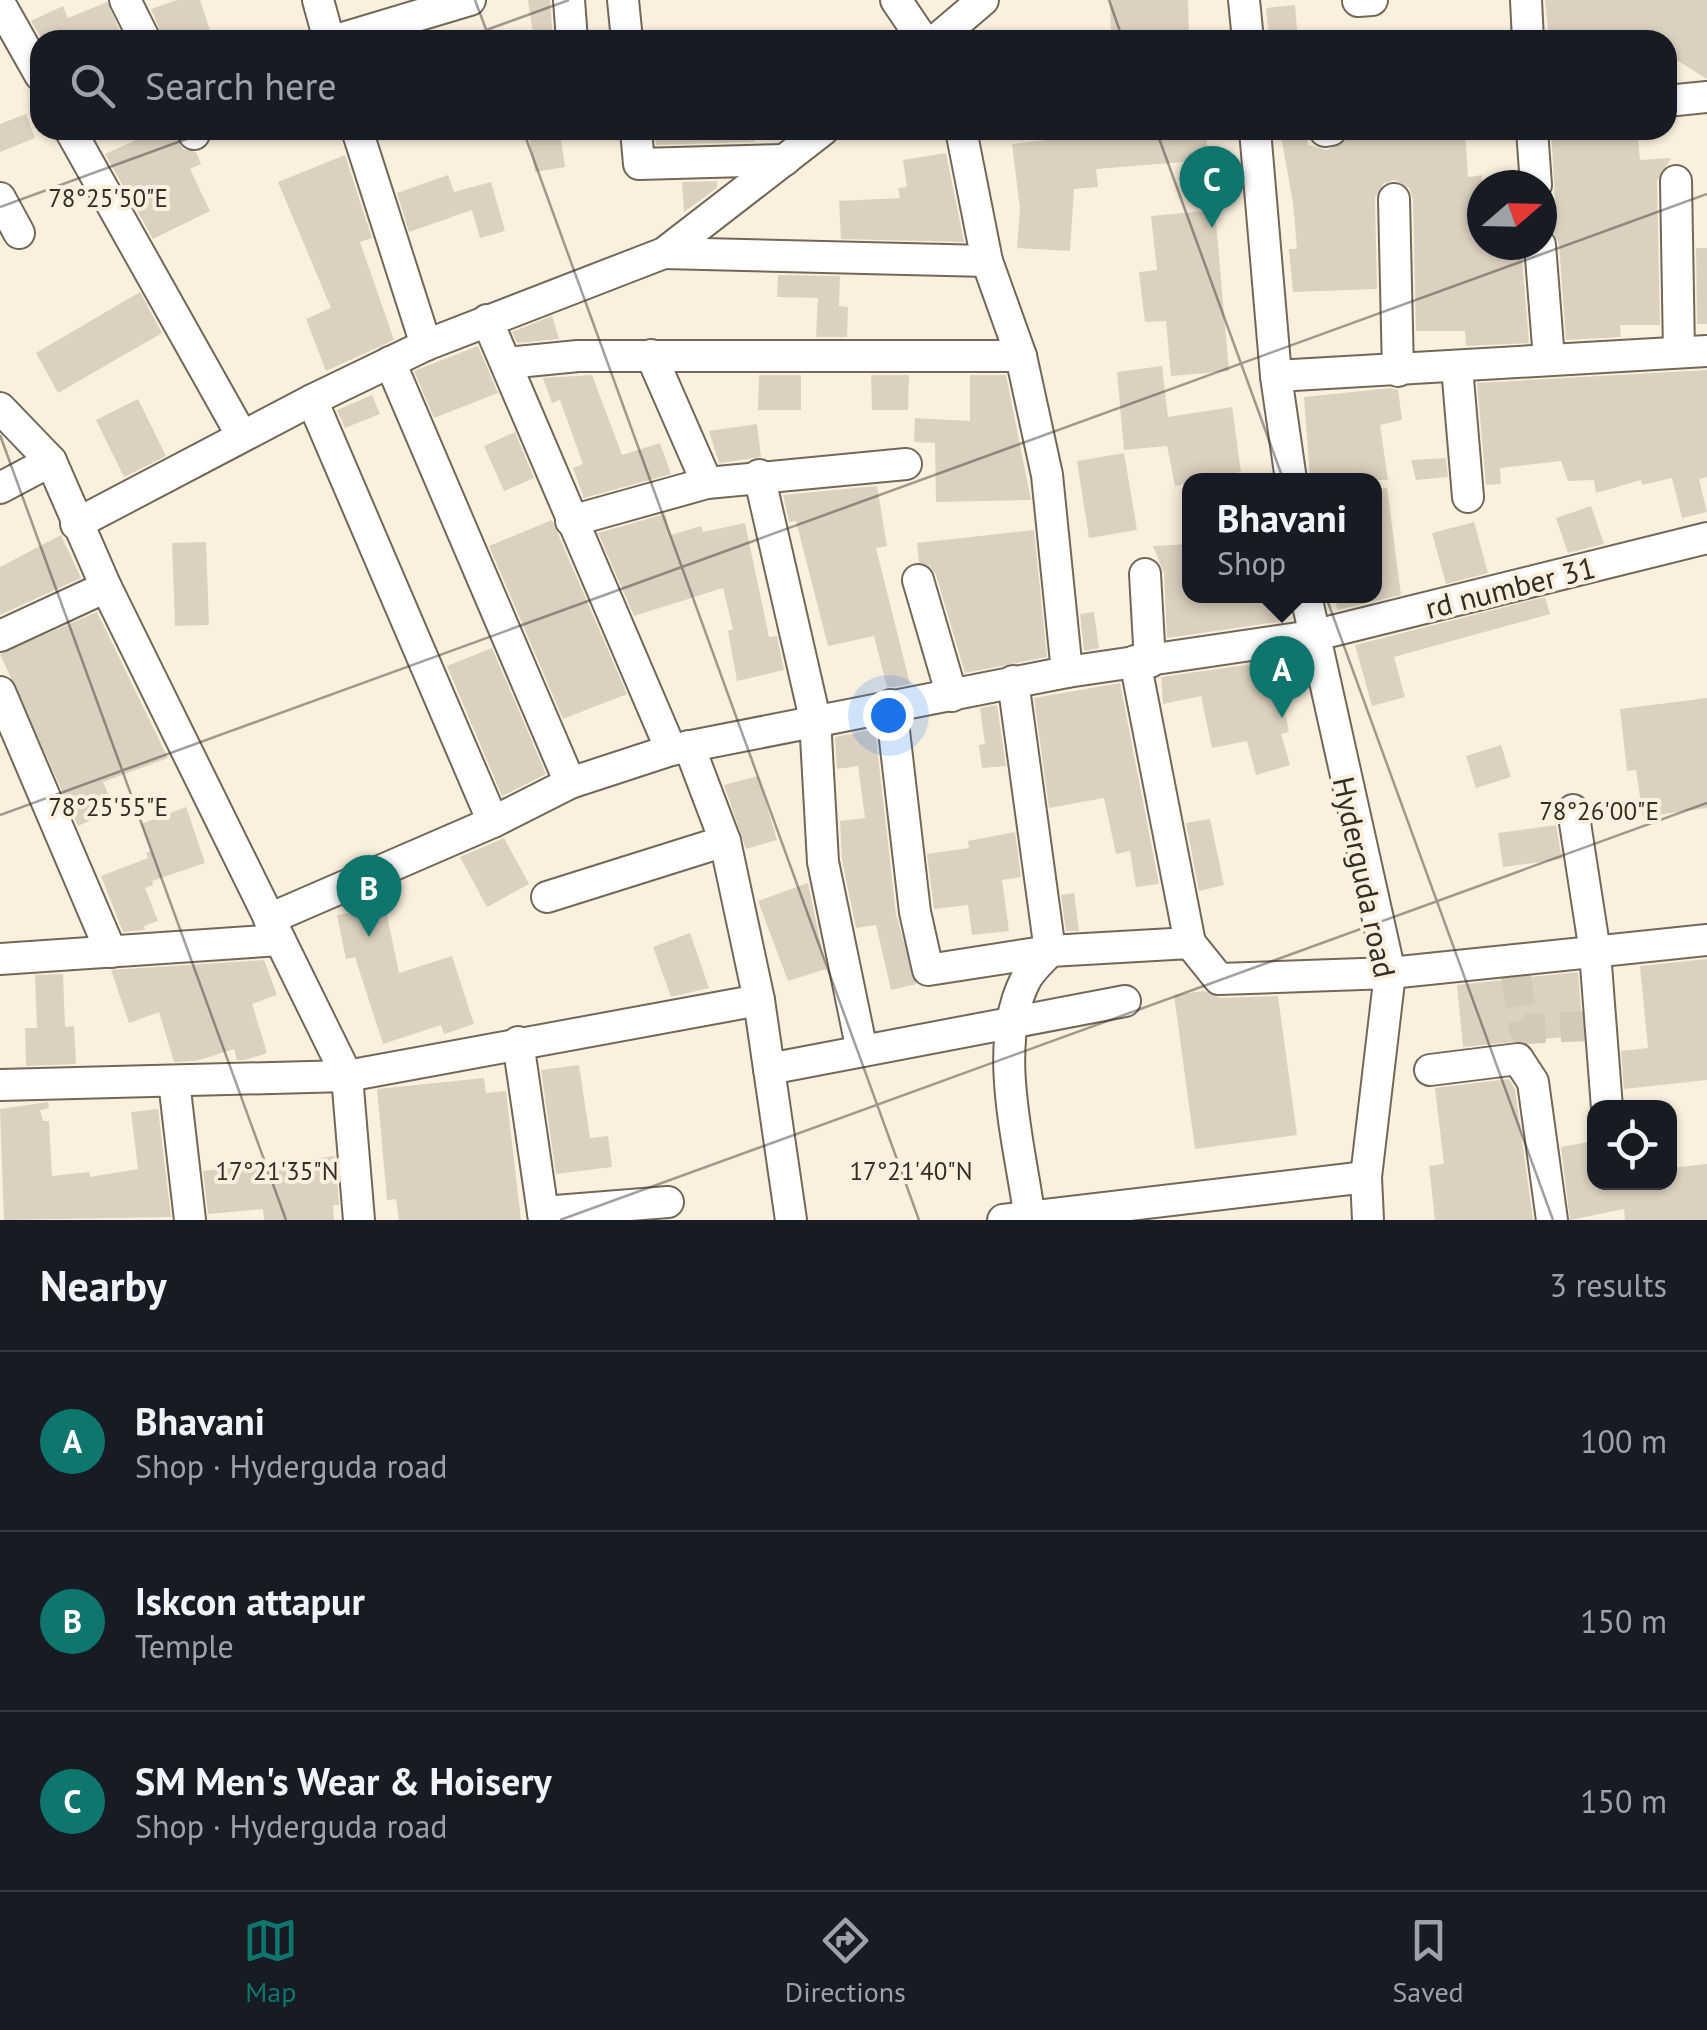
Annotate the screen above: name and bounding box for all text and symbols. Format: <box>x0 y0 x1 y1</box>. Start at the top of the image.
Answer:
search box <box>30 30 1677 140</box>
icon: search <box>65 58 120 113</box>
text: Search here <box>145 61 337 110</box>
pin: C <box>1180 146 1244 228</box>
north arrow <box>1467 170 1557 260</box>
text: 78°25'50"E <box>48 182 168 214</box>
popup <box>1182 473 1382 603</box>
text: Bhavani <box>1217 493 1347 542</box>
text: Shop <box>1217 542 1286 584</box>
street label: rd number 31 <box>1421 547 1599 627</box>
pin: A <box>1250 636 1314 718</box>
your location <box>863 690 914 741</box>
street label: Hyderguda road <box>1325 773 1405 981</box>
text: 78°25'55"E <box>48 791 168 823</box>
text: 78°26'00"E <box>1539 795 1659 827</box>
pin: B <box>336 854 402 937</box>
map controls <box>1587 1100 1677 1190</box>
button: locate <box>1587 1100 1677 1190</box>
text: 17°21'35"N <box>215 1155 339 1187</box>
text: 17°21'40"N <box>849 1155 973 1187</box>
text: Nearby <box>40 1258 167 1313</box>
text: 3 results <box>1549 1264 1667 1306</box>
text: Bhavani <box>135 1396 265 1445</box>
text: A <box>63 1420 82 1462</box>
text: 100 m <box>1580 1420 1667 1462</box>
text: Shop · Hyderguda road <box>135 1445 448 1487</box>
text: Iskcon attapur <box>135 1576 365 1625</box>
text: B <box>63 1600 82 1642</box>
text: 150 m <box>1580 1600 1667 1642</box>
text: Temple <box>135 1625 234 1667</box>
text: SM Men's Wear & Hoisery <box>135 1756 552 1805</box>
text: C <box>64 1780 81 1822</box>
text: 150 m <box>1580 1780 1667 1822</box>
text: Shop · Hyderguda road <box>135 1805 448 1847</box>
tab: Map <box>243 1913 298 2010</box>
tab: Directions <box>785 1913 906 2010</box>
tab: Saved <box>1392 1913 1464 2010</box>

